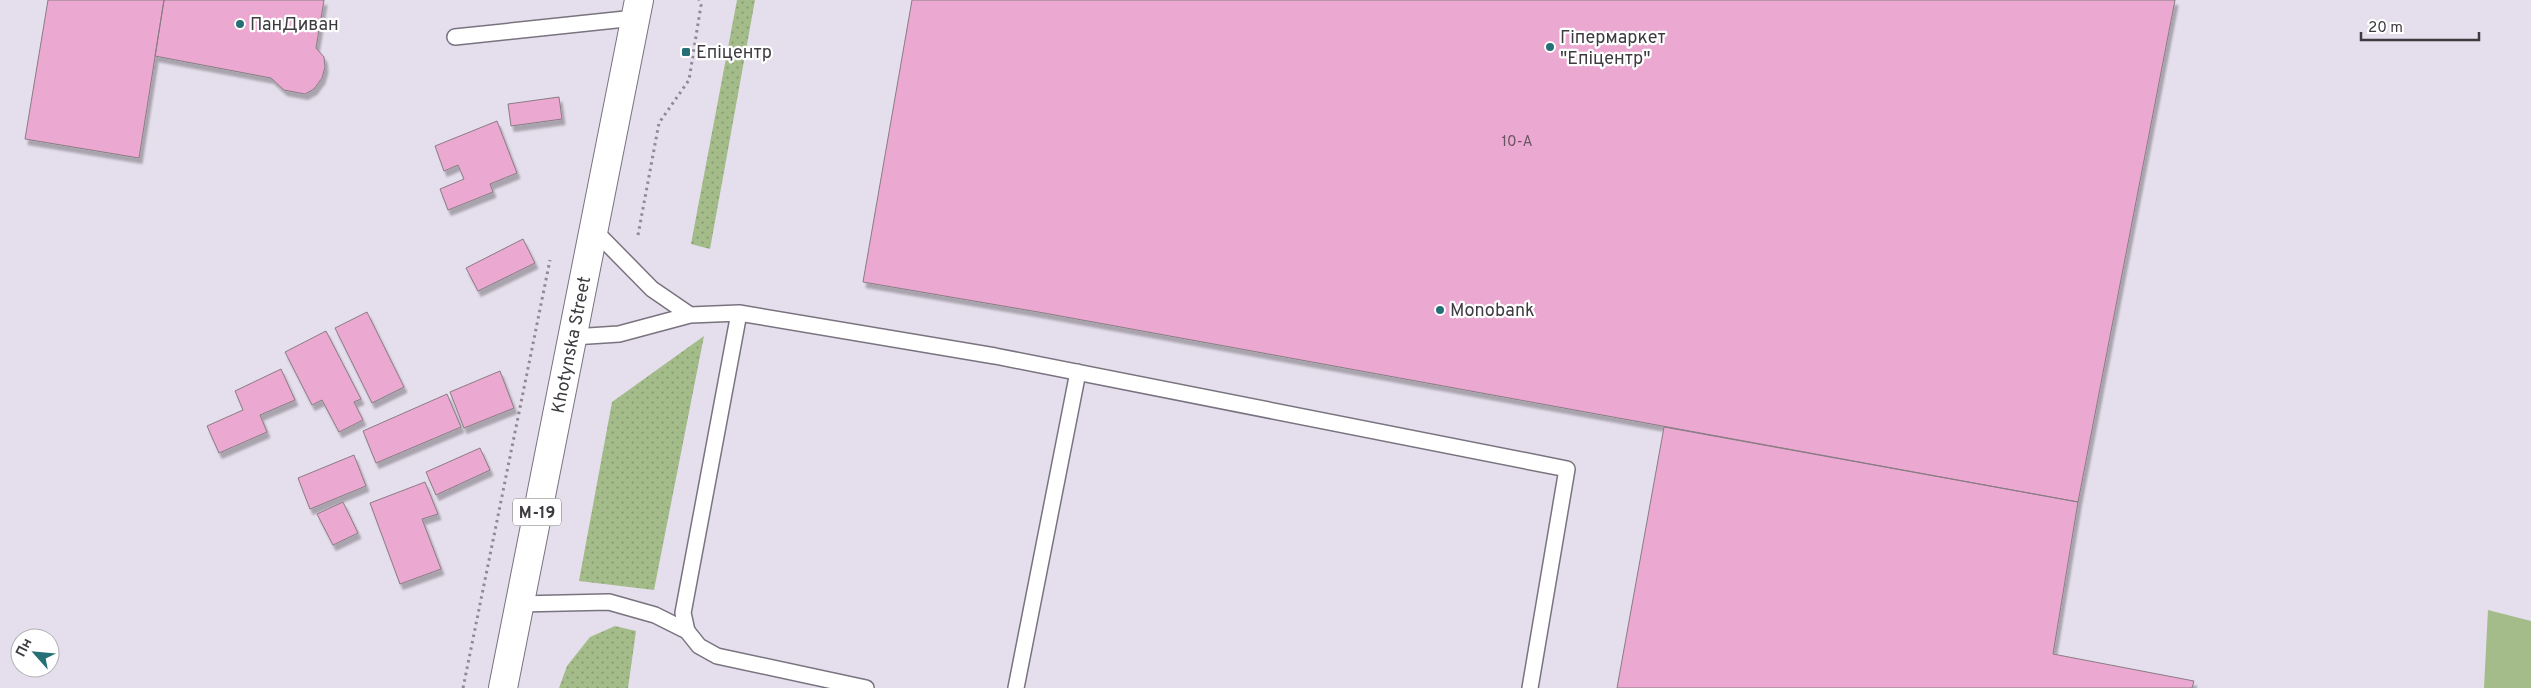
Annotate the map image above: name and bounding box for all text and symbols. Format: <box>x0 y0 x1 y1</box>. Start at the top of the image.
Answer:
scale bar <box>2361 10 2478 42</box>
place label: ПанДиван <box>250 14 339 37</box>
marker: ПанДиван <box>234 18 246 30</box>
text: 20 m <box>2368 19 2403 38</box>
place label: Гіпермаркет "Епіцентр" <box>1560 27 1666 71</box>
marker: Гіпермаркет "Епіцентр" <box>1544 41 1556 53</box>
place label: Епіцентр <box>696 42 772 65</box>
marker: Епіцентр <box>680 46 692 58</box>
house number: 10-А <box>1501 133 1533 152</box>
street label: Khotynska Street <box>548 274 597 416</box>
place label: Monobank <box>1450 300 1535 323</box>
marker: Monobank <box>1434 304 1446 316</box>
road number: М-19 <box>513 498 561 526</box>
north arrow <box>10 628 60 678</box>
text: Пн <box>13 636 37 660</box>

